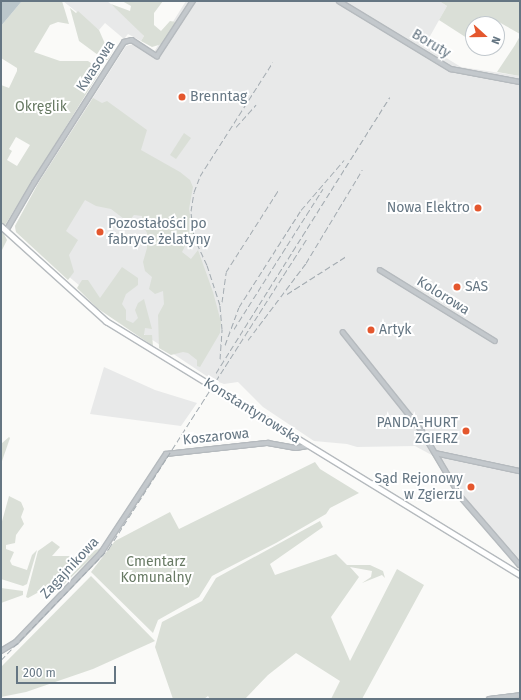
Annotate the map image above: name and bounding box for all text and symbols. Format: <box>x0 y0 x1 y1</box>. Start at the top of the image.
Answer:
north arrow <box>465 16 505 56</box>
street label: Boruty <box>409 26 453 62</box>
text: N <box>488 34 503 46</box>
street label: Kwasowa <box>73 37 119 95</box>
place label: Brenntag <box>190 89 247 105</box>
marker: Brenntag <box>177 92 187 102</box>
park label: Okręglik <box>15 99 67 115</box>
place label: Nowa Elektro <box>387 200 470 216</box>
marker: Nowa Elektro <box>473 203 483 213</box>
place label: Pozostałości po fabryce żelatyny <box>108 216 210 248</box>
marker: Pozostałości po fabryce żelatyny <box>95 227 105 237</box>
street label: Kolorowa <box>413 273 473 319</box>
place label: SAS <box>465 279 488 295</box>
marker: SAS <box>452 282 462 292</box>
place label: Artyk <box>379 322 411 338</box>
marker: Artyk <box>366 325 376 335</box>
street label: Konstantynowska <box>200 374 304 448</box>
place label: PANDA-HURT ZGIERZ <box>377 415 458 448</box>
street label: Koszarowa <box>182 425 250 449</box>
marker: PANDA-HURT ZGIERZ <box>461 426 471 436</box>
place label: Sąd Rejonowy w Zgierzu <box>374 471 463 504</box>
marker: Sąd Rejonowy w Zgierzu <box>466 482 476 492</box>
street label: Zagajnikowa <box>37 534 103 602</box>
park label: Cmentarz Komunalny <box>120 554 192 586</box>
scale bar <box>18 658 118 684</box>
text: 200 m <box>23 666 56 680</box>

